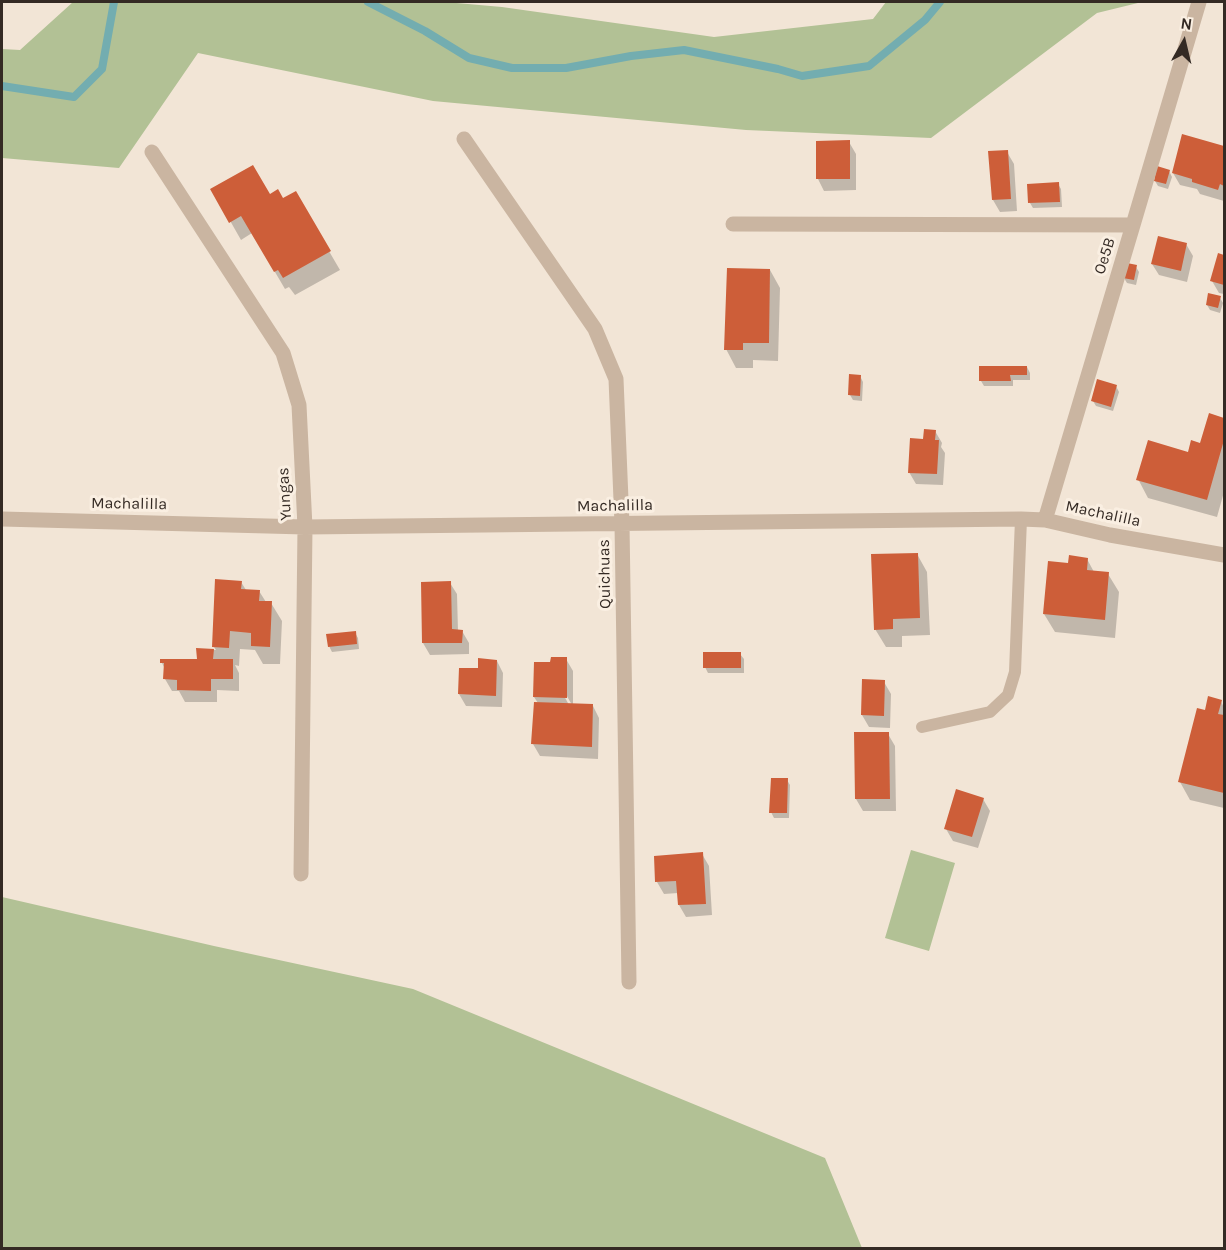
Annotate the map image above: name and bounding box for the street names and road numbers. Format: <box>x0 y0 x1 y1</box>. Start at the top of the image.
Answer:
street label: Oe5B <box>1090 235 1120 277</box>
street label: Yungas <box>274 467 296 521</box>
street label: Machalilla <box>91 494 167 514</box>
street label: Machalilla <box>577 496 653 516</box>
street label: Machalilla <box>1064 497 1142 531</box>
street label: Quichuas <box>595 539 615 609</box>

